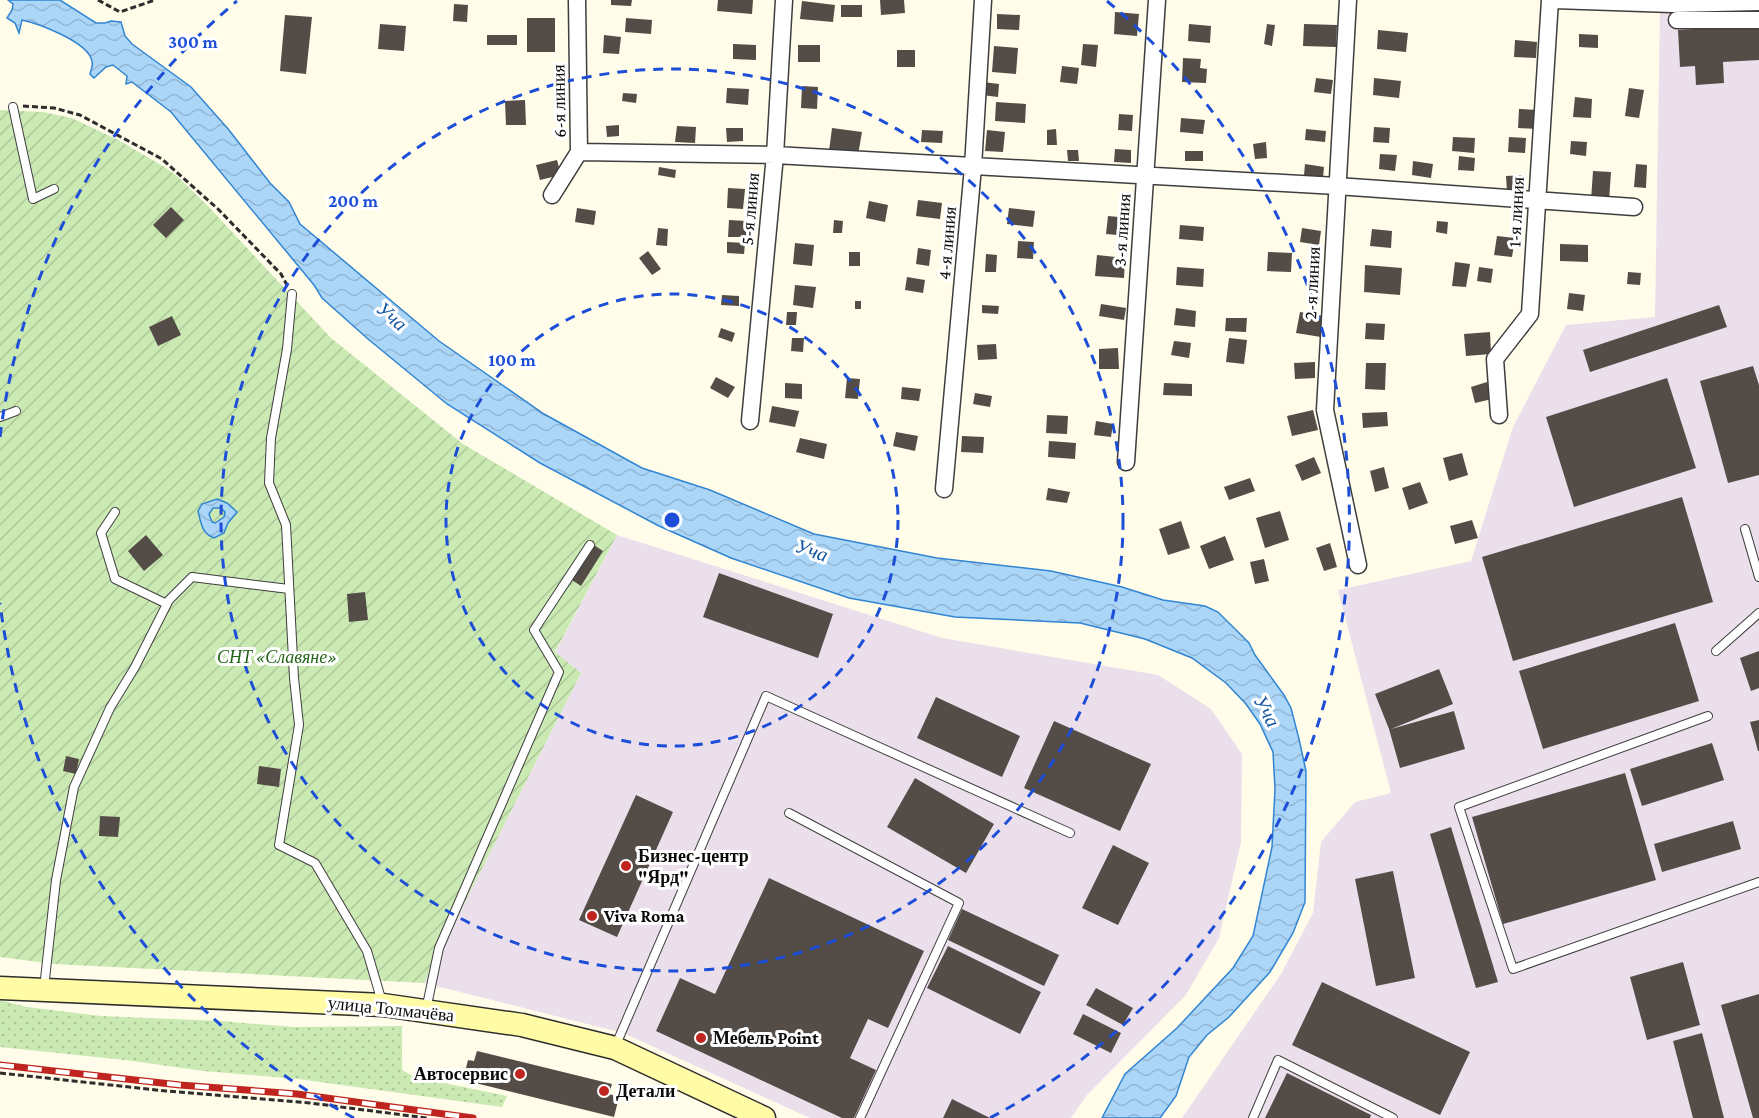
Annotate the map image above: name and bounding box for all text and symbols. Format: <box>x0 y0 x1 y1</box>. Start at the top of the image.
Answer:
text: 300 m <box>168 32 218 52</box>
street label: 6-я линия <box>548 64 570 138</box>
street label: 5-я линия <box>737 172 763 246</box>
street label: 1-я линия <box>1504 176 1528 248</box>
text: 200 m <box>328 191 379 211</box>
street label: 3-я линия <box>1109 193 1135 267</box>
street label: 4-я линия <box>934 205 960 281</box>
street label: 2-я линия <box>1300 246 1324 320</box>
water label: Уча <box>372 297 412 335</box>
text: 100 m <box>488 350 536 370</box>
centre of rings <box>662 510 682 530</box>
water label: Уча <box>793 534 831 566</box>
park label: СНТ «Славяне» <box>217 647 337 667</box>
water label: Уча <box>1249 691 1285 731</box>
place label: Бизнес-центр "Ярд" <box>638 846 749 887</box>
marker: Бизнес-центр "Ярд" <box>619 859 633 873</box>
place label: Viva Roma <box>603 906 685 926</box>
marker: Viva Roma <box>585 909 599 923</box>
street label: улица Толмачёва <box>327 992 455 1026</box>
place label: Мебель Point <box>713 1028 819 1048</box>
marker: Мебель Point <box>694 1031 708 1045</box>
place label: Автосервис <box>414 1064 508 1084</box>
marker: Автосервис <box>513 1067 527 1081</box>
place label: Детали <box>616 1081 675 1101</box>
marker: Детали <box>597 1084 611 1098</box>

